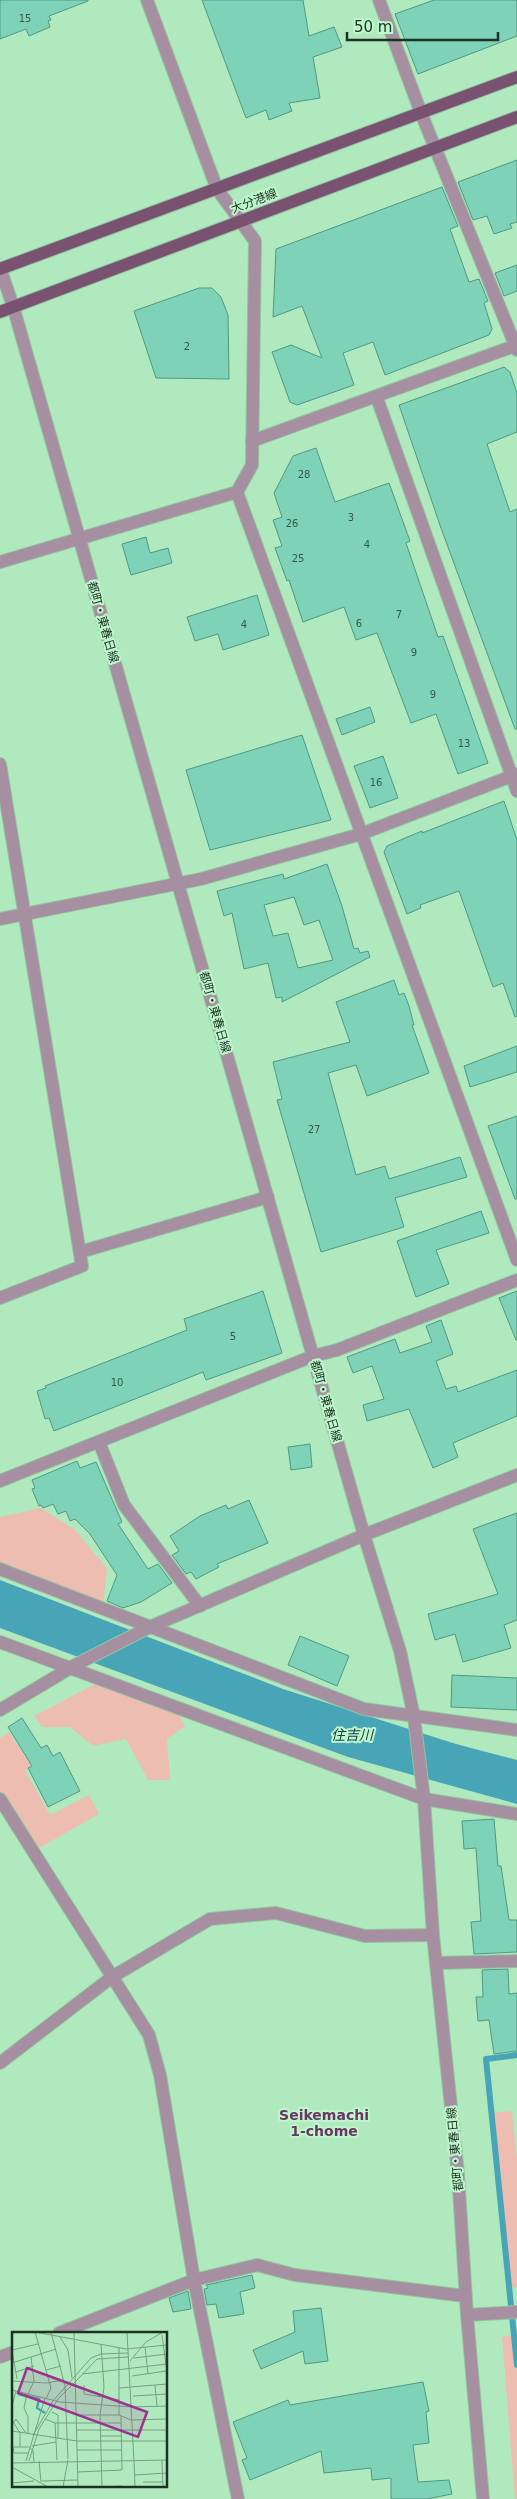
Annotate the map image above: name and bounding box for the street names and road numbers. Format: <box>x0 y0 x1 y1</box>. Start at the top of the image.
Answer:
street label: 大分港線 <box>229 186 279 216</box>
street label: 都町・東春日線 <box>85 580 121 664</box>
street label: 都町・東春日線 <box>197 970 233 1054</box>
street label: 都町・東春日線 <box>308 1359 344 1443</box>
street label: 都町・東春日線 <box>444 2107 466 2191</box>

